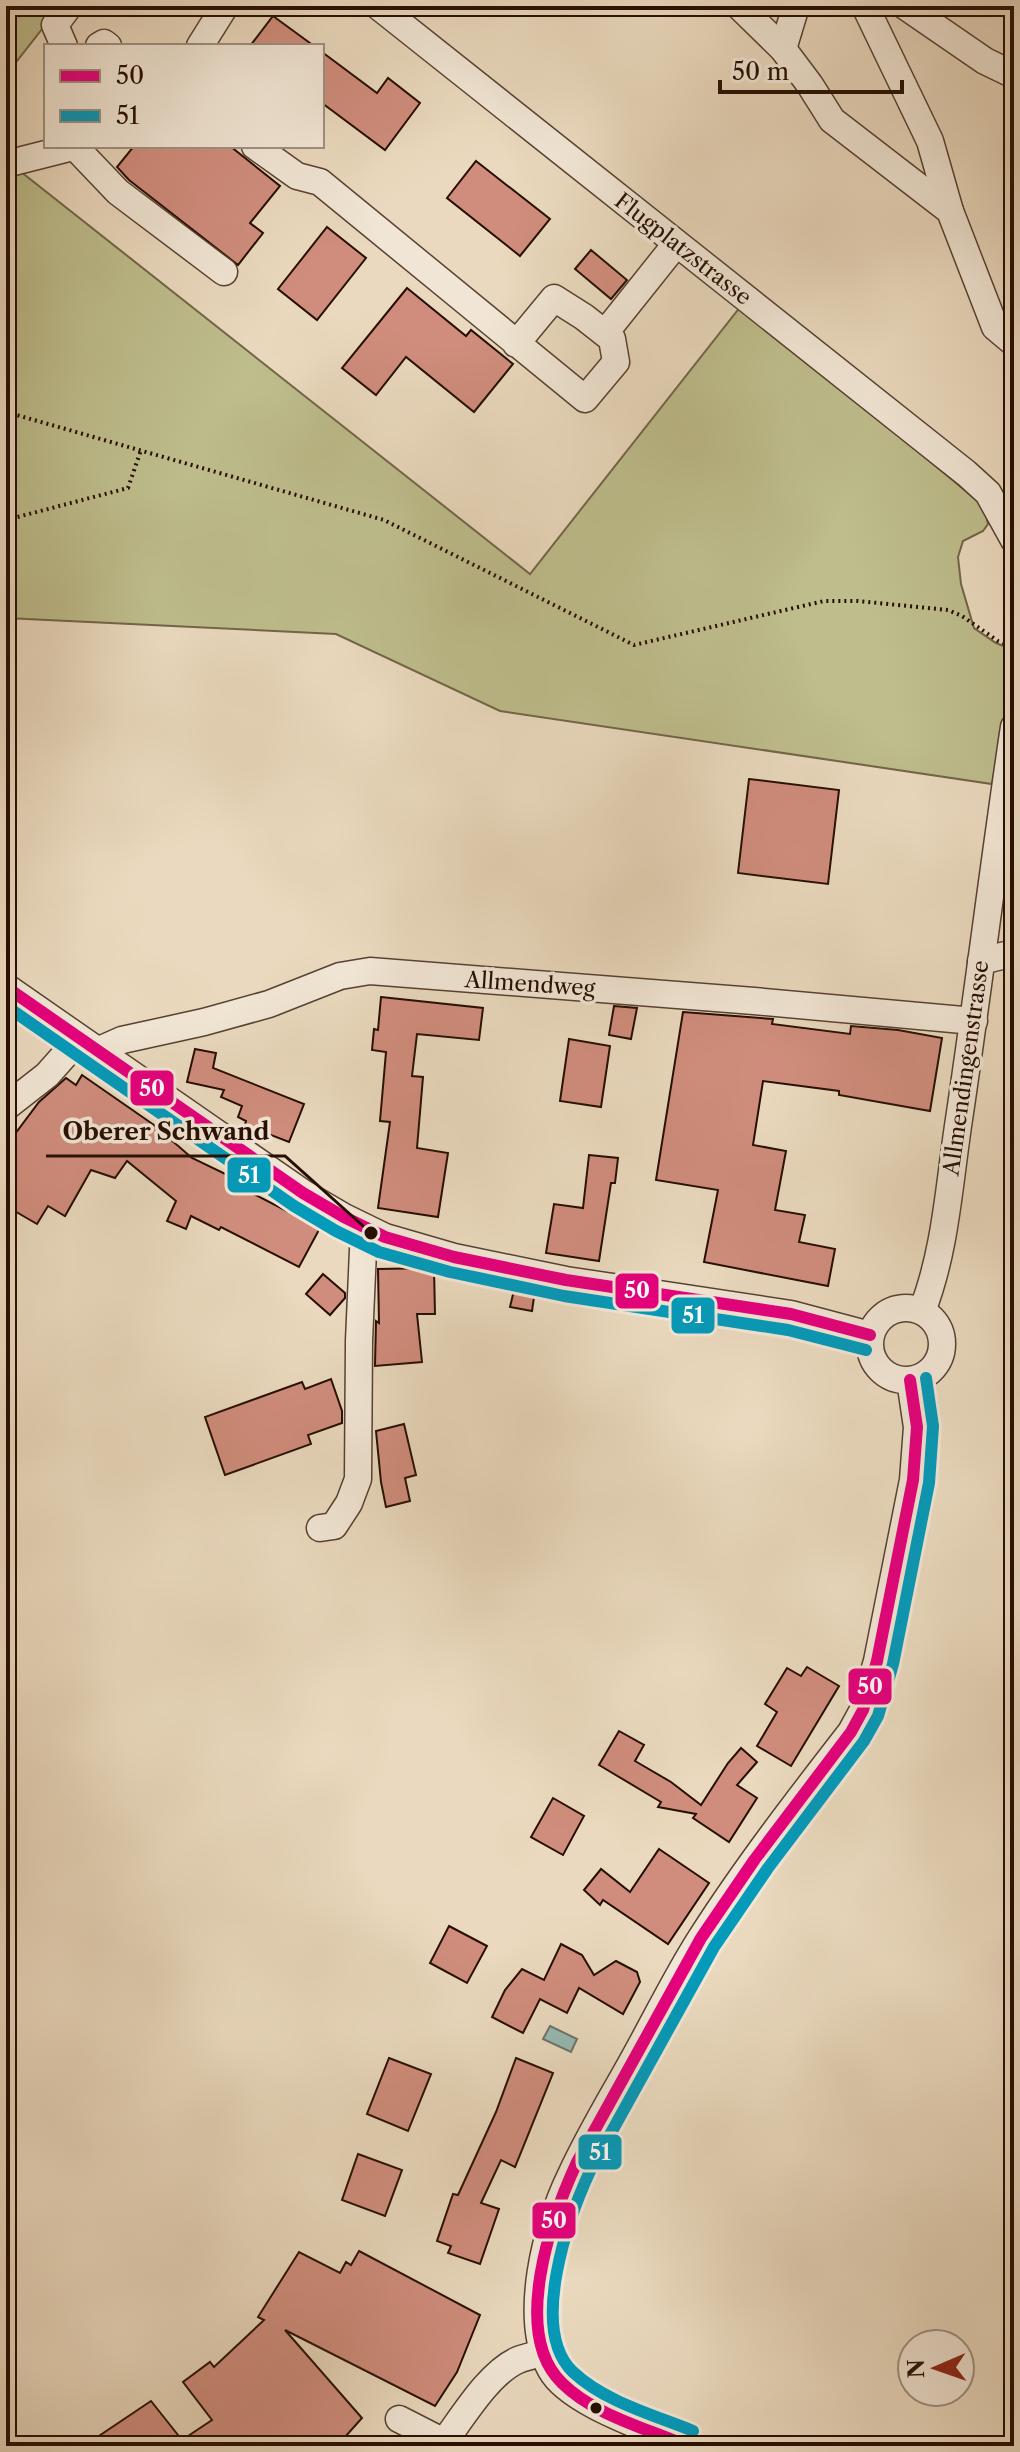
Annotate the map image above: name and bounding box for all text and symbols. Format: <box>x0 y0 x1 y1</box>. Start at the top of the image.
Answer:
legend <box>44 44 324 148</box>
scale bar <box>720 44 902 94</box>
text: 50 m <box>732 57 789 86</box>
text: 50 <box>116 61 144 90</box>
text: 51 <box>116 101 139 130</box>
street label: Flugplatzstrasse <box>609 187 757 311</box>
street label: Allmendingenstrasse <box>937 959 994 1178</box>
street label: Allmendweg <box>463 966 597 1002</box>
line badge: 50 <box>129 1069 175 1107</box>
text: 50 <box>139 1075 165 1102</box>
callout: Oberer Schwand <box>46 1108 285 1156</box>
text: Oberer Schwand <box>63 1117 269 1146</box>
line badge: 51 <box>226 1156 272 1194</box>
text: 51 <box>238 1162 260 1189</box>
line badge: 50 <box>614 1272 660 1310</box>
text: 50 <box>624 1277 650 1304</box>
line badge: 51 <box>670 1296 716 1335</box>
text: 51 <box>682 1302 704 1329</box>
line badge: 50 <box>847 1667 893 1706</box>
text: 50 <box>857 1673 883 1700</box>
line badge: 51 <box>577 2133 623 2171</box>
text: 51 <box>589 2139 611 2166</box>
line badge: 50 <box>531 2201 577 2240</box>
text: 50 <box>541 2207 567 2234</box>
north arrow <box>896 2328 976 2408</box>
text: N <box>903 2359 930 2379</box>
unlabelled marker <box>588 2400 604 2416</box>

